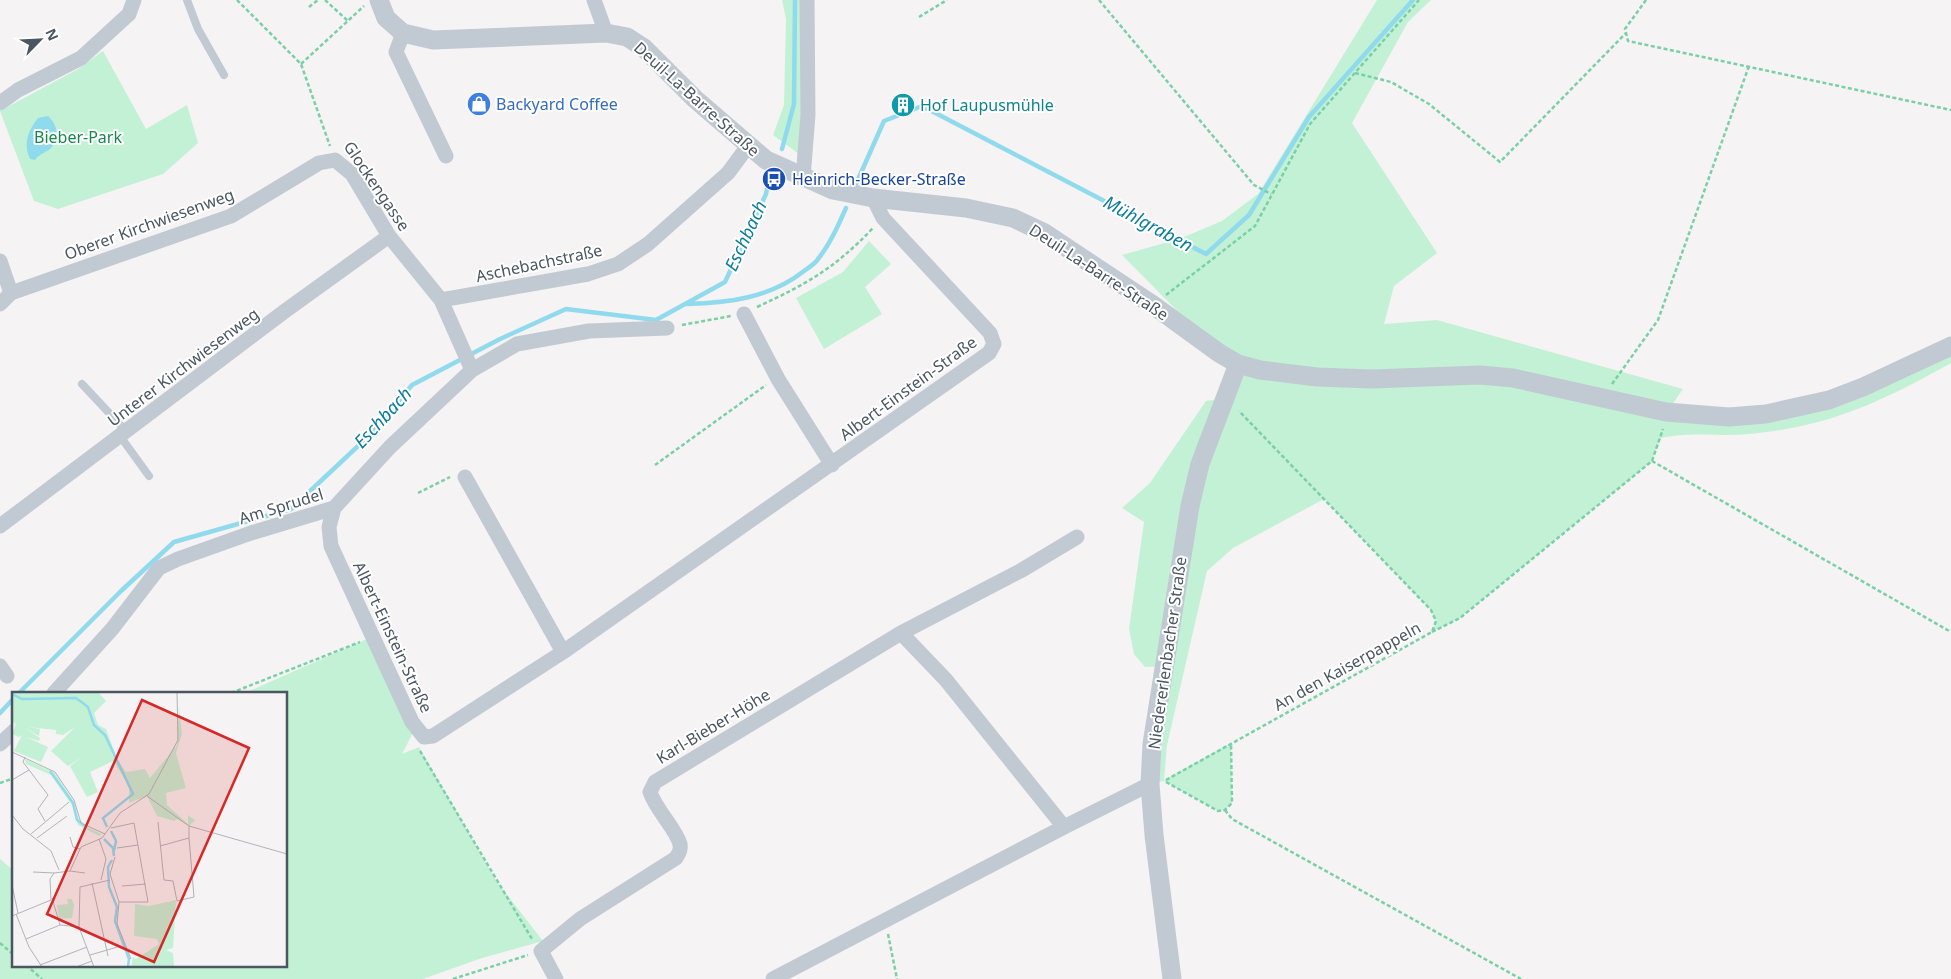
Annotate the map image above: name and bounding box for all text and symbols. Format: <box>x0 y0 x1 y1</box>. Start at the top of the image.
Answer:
north arrow <box>15 15 65 65</box>
text: N <box>41 25 63 44</box>
street label: Deuil-La-Barre-Straße <box>629 37 765 161</box>
shop icon: Backyard Coffee <box>466 91 492 117</box>
building icon: Hof Laupusmühle <box>890 92 916 118</box>
place label: Backyard Coffee <box>496 93 618 115</box>
place label: Hof Laupusmühle <box>920 94 1054 116</box>
park label: Bieber-Park <box>34 126 122 148</box>
street label: Glockengasse <box>339 137 415 235</box>
bus stop icon: Heinrich-Becker-Straße <box>761 166 787 192</box>
place label: Heinrich-Becker-Straße <box>792 168 966 190</box>
street label: Oberer Kirchwiesenweg <box>61 183 237 265</box>
water label: Mühlgraben <box>1100 190 1197 257</box>
water label: Eschbach <box>718 197 772 275</box>
street label: Deuil-La-Barre-Straße <box>1025 219 1173 325</box>
street label: Aschebachstraße <box>474 239 604 287</box>
street label: Unterer Kirchwiesenweg <box>103 303 263 431</box>
street label: Albert-Einstein-Straße <box>835 331 981 445</box>
water label: Eschbach <box>348 382 417 453</box>
street label: Am Sprudel <box>236 483 326 529</box>
street label: Niedererlenbacher Straße <box>1143 555 1191 751</box>
street label: Albert-Einstein-Straße <box>348 558 438 716</box>
street label: An den Kaiserpappeln <box>1269 616 1425 716</box>
street label: Karl-Bieber-Höhe <box>652 683 774 769</box>
inset map <box>12 692 288 966</box>

